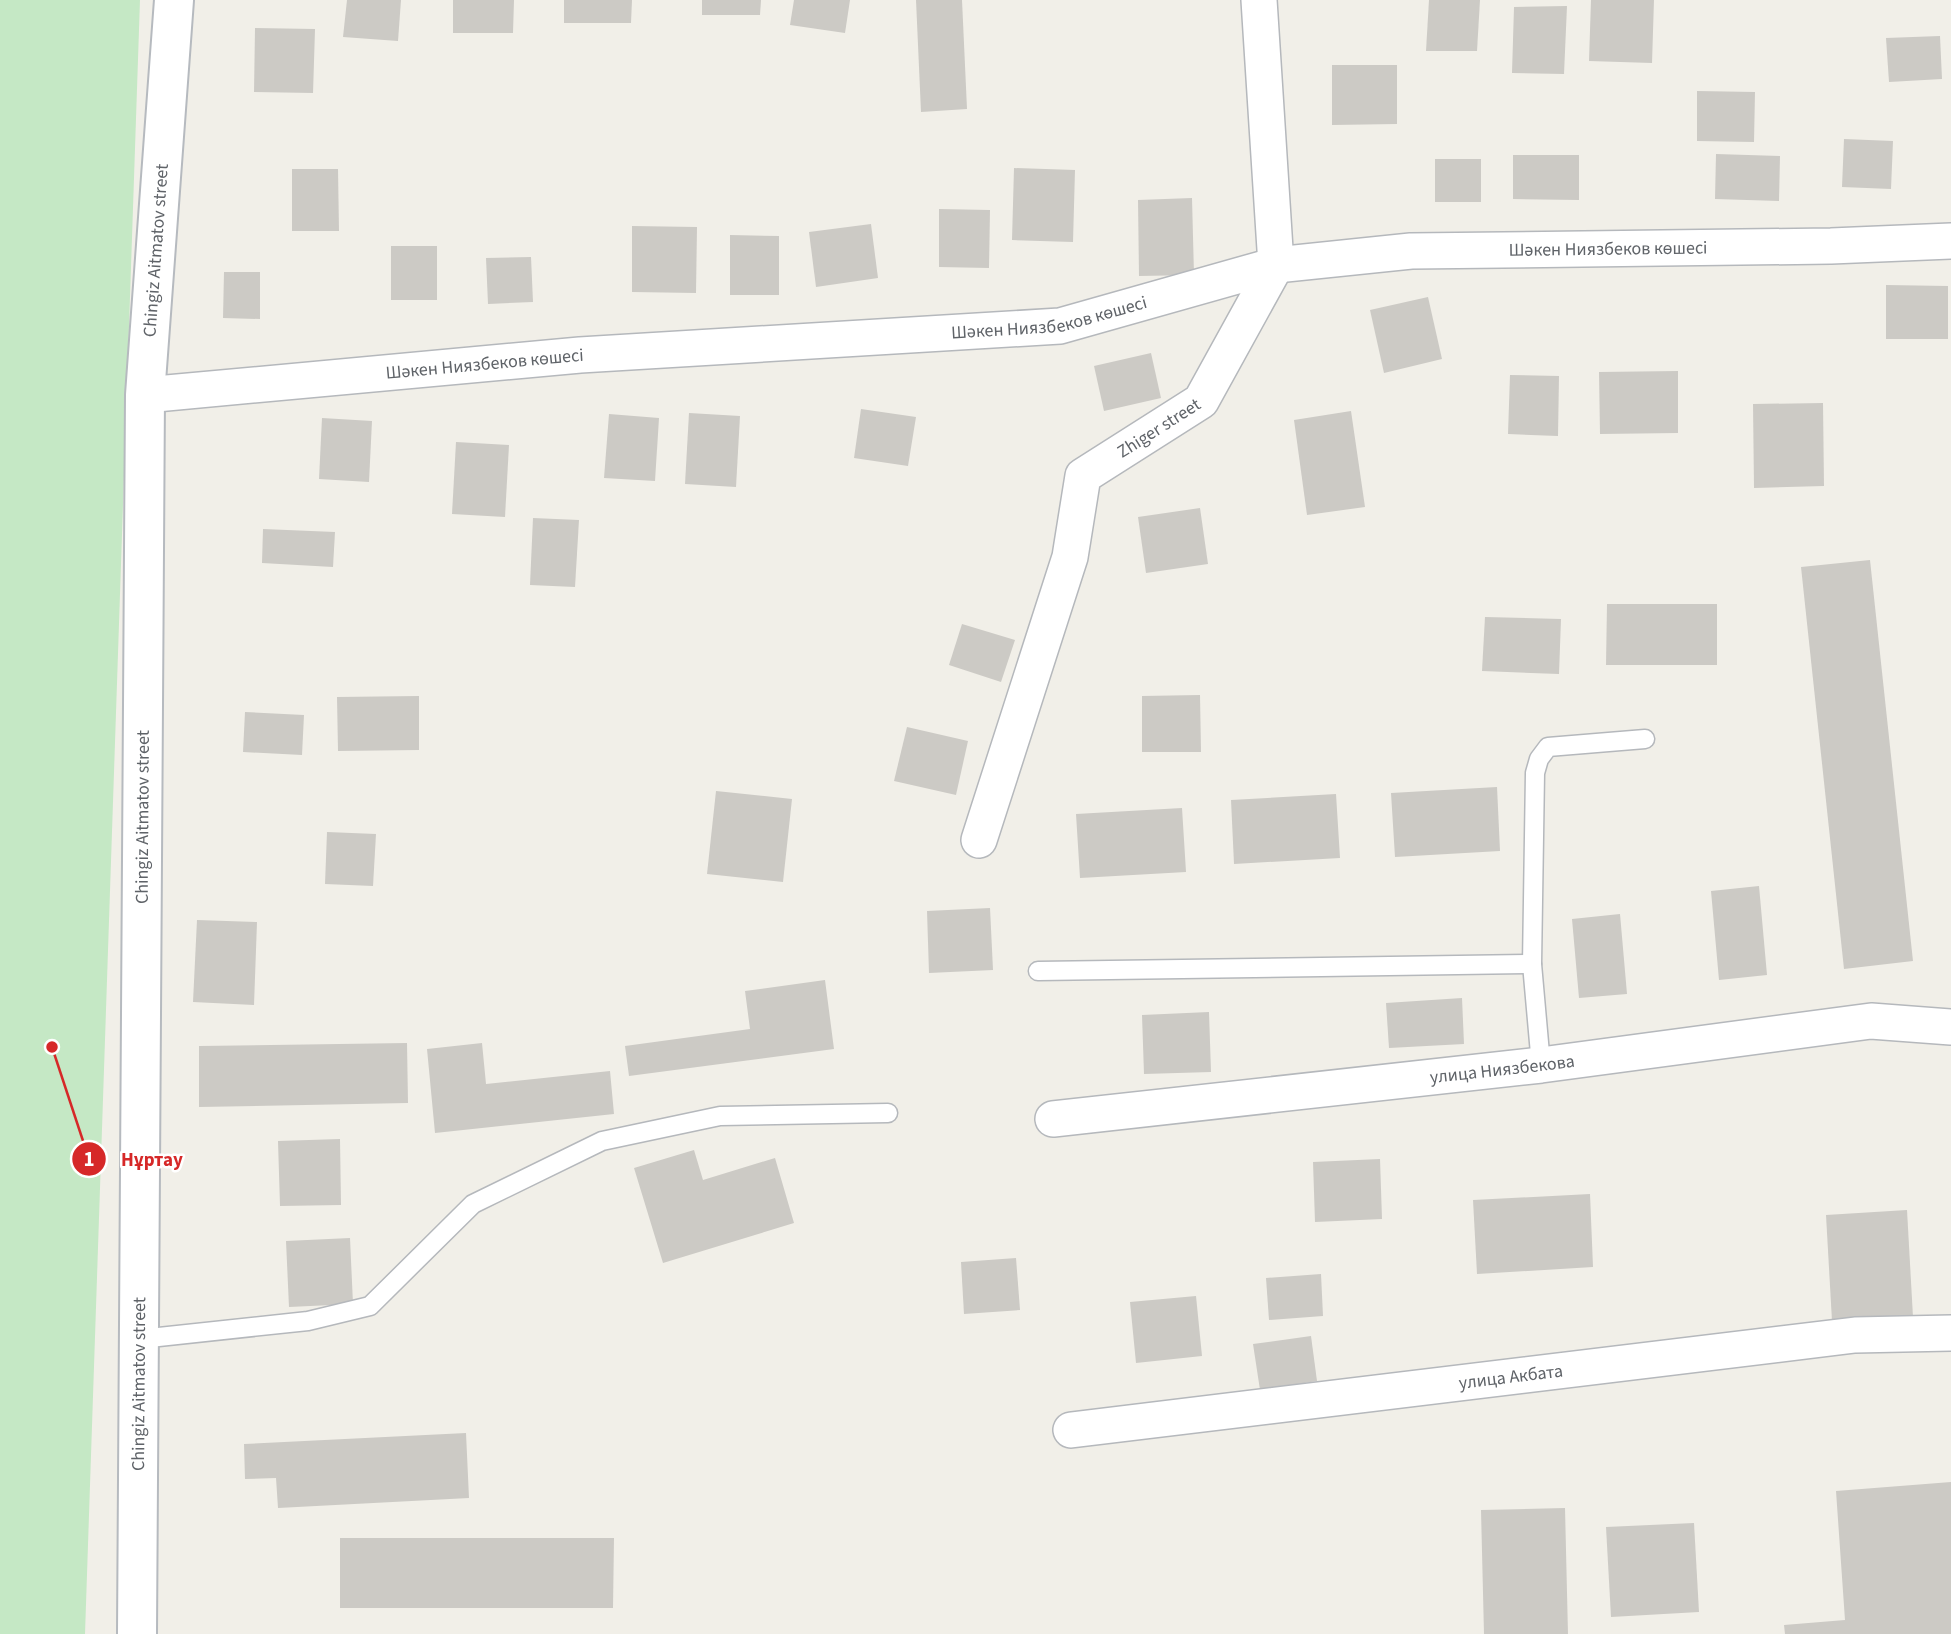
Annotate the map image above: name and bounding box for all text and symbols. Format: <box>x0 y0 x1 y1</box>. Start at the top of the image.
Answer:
street label: Chingiz Aitmatov street <box>137 163 174 338</box>
street label: Шәкен Ниязбеков көшесі <box>1509 235 1708 262</box>
street label: Шәкен Ниязбеков көшесі <box>950 290 1150 345</box>
street label: Шәкен Ниязбеков көшесі <box>384 342 584 385</box>
street label: Zhiger street <box>1112 392 1205 464</box>
street label: Chingiz Aitmatov street <box>129 730 155 904</box>
street label: улица Ниязбекова <box>1429 1048 1576 1090</box>
callout: Нұртау <box>72 1139 197 1179</box>
text: 1 <box>83 1144 95 1174</box>
text: Нұртау <box>121 1147 183 1174</box>
street label: Chingiz Aitmatov street <box>126 1297 152 1471</box>
street label: улица Акбата <box>1457 1358 1564 1395</box>

